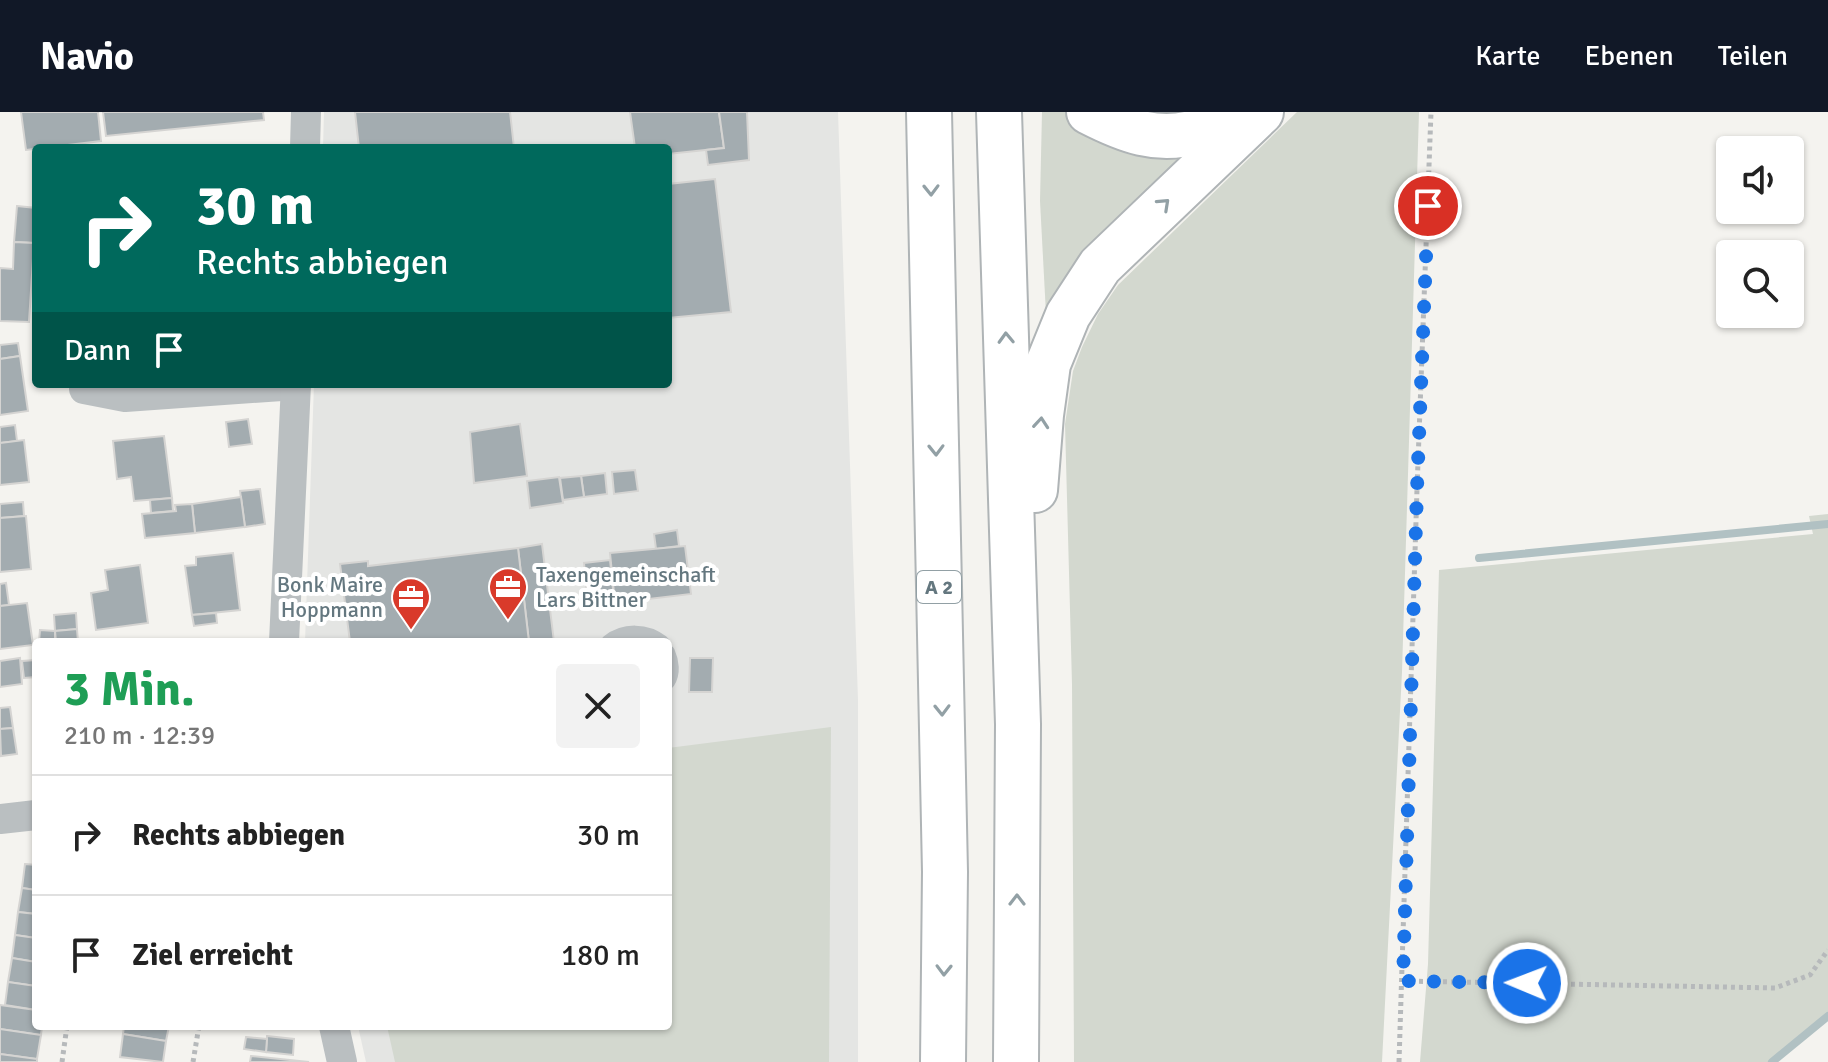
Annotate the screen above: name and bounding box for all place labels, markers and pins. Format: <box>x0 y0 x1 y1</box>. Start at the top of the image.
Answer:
pin <box>1394 172 1462 240</box>
place label: Taxengemeinschaft Lars Bittner <box>536 561 716 613</box>
office icon: Taxengemeinschaft Lars Bittner <box>487 566 529 621</box>
place label: Bonk Maire Hoppmann <box>277 571 383 623</box>
office icon: Bonk Maire Hoppmann <box>390 576 432 631</box>

